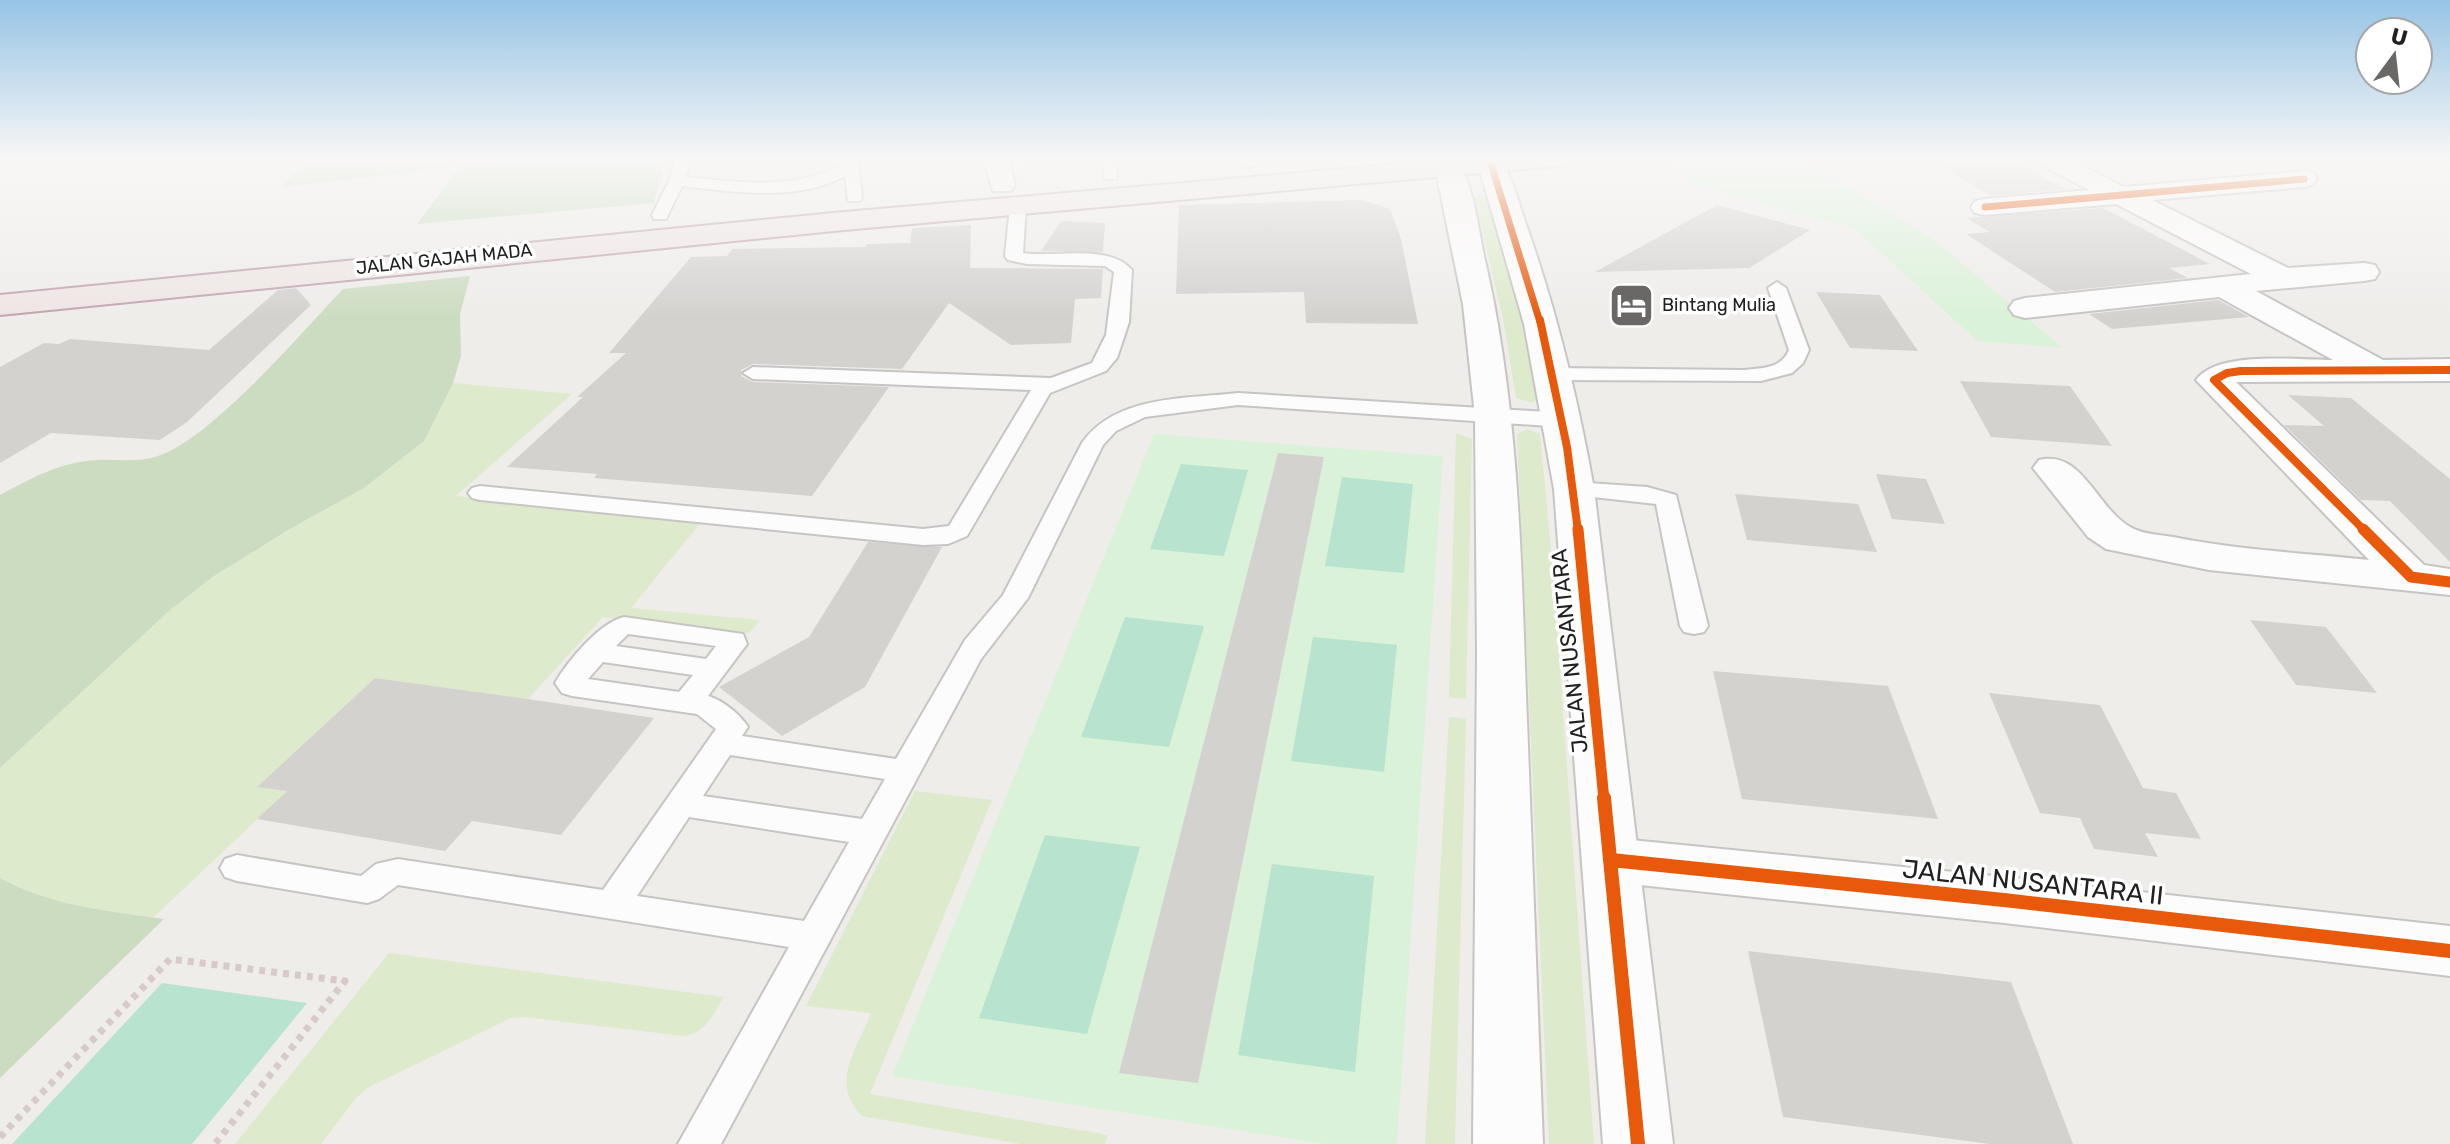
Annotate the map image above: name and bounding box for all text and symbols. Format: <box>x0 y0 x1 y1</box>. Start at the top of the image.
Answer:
north arrow <box>2354 16 2434 96</box>
text: U <box>2388 22 2410 52</box>
street label: JALAN GAJAH MADA <box>355 239 533 279</box>
hotel icon: Bintang Mulia <box>1607 281 1655 329</box>
place label: Bintang Mulia <box>1662 294 1776 316</box>
street label: JALAN NUSANTARA <box>1545 547 1594 754</box>
street label: JALAN NUSANTARA II <box>1901 853 2165 912</box>

